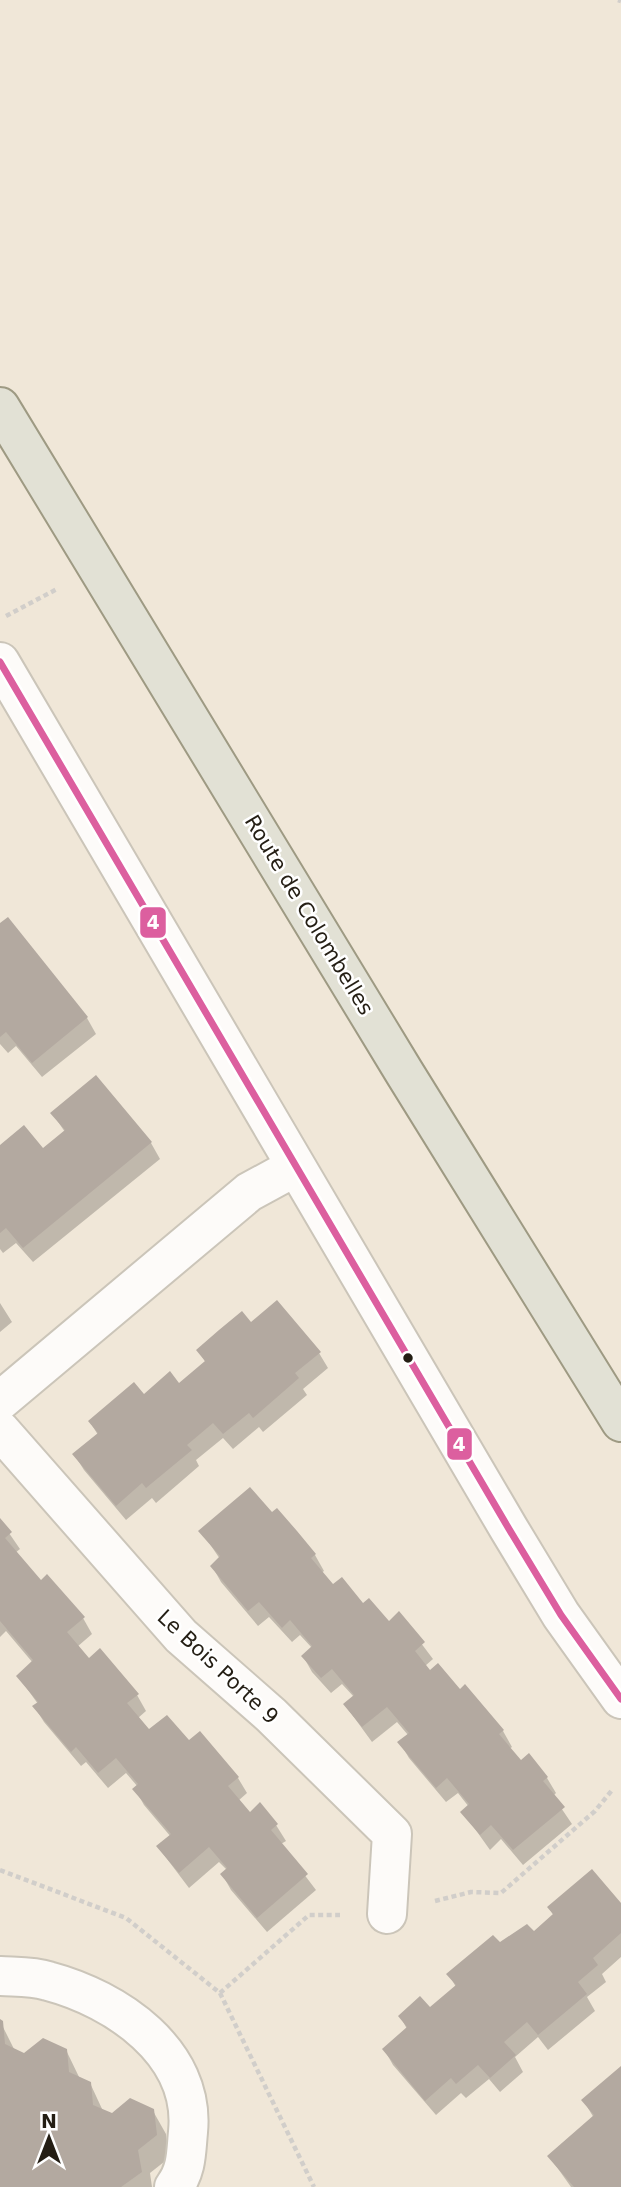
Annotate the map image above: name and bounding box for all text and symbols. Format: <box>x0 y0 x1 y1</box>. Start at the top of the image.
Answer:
street label: Route de Colombelles <box>240 811 378 1019</box>
line badge: 4 <box>139 906 167 939</box>
text: 4 <box>146 911 160 933</box>
unlabelled marker <box>401 1351 415 1365</box>
line badge: 4 <box>446 1427 473 1461</box>
text: 4 <box>452 1433 466 1455</box>
street label: Le Bois Porte 9 <box>153 1605 283 1729</box>
north arrow <box>14 2103 84 2173</box>
text: N <box>41 2110 57 2132</box>

